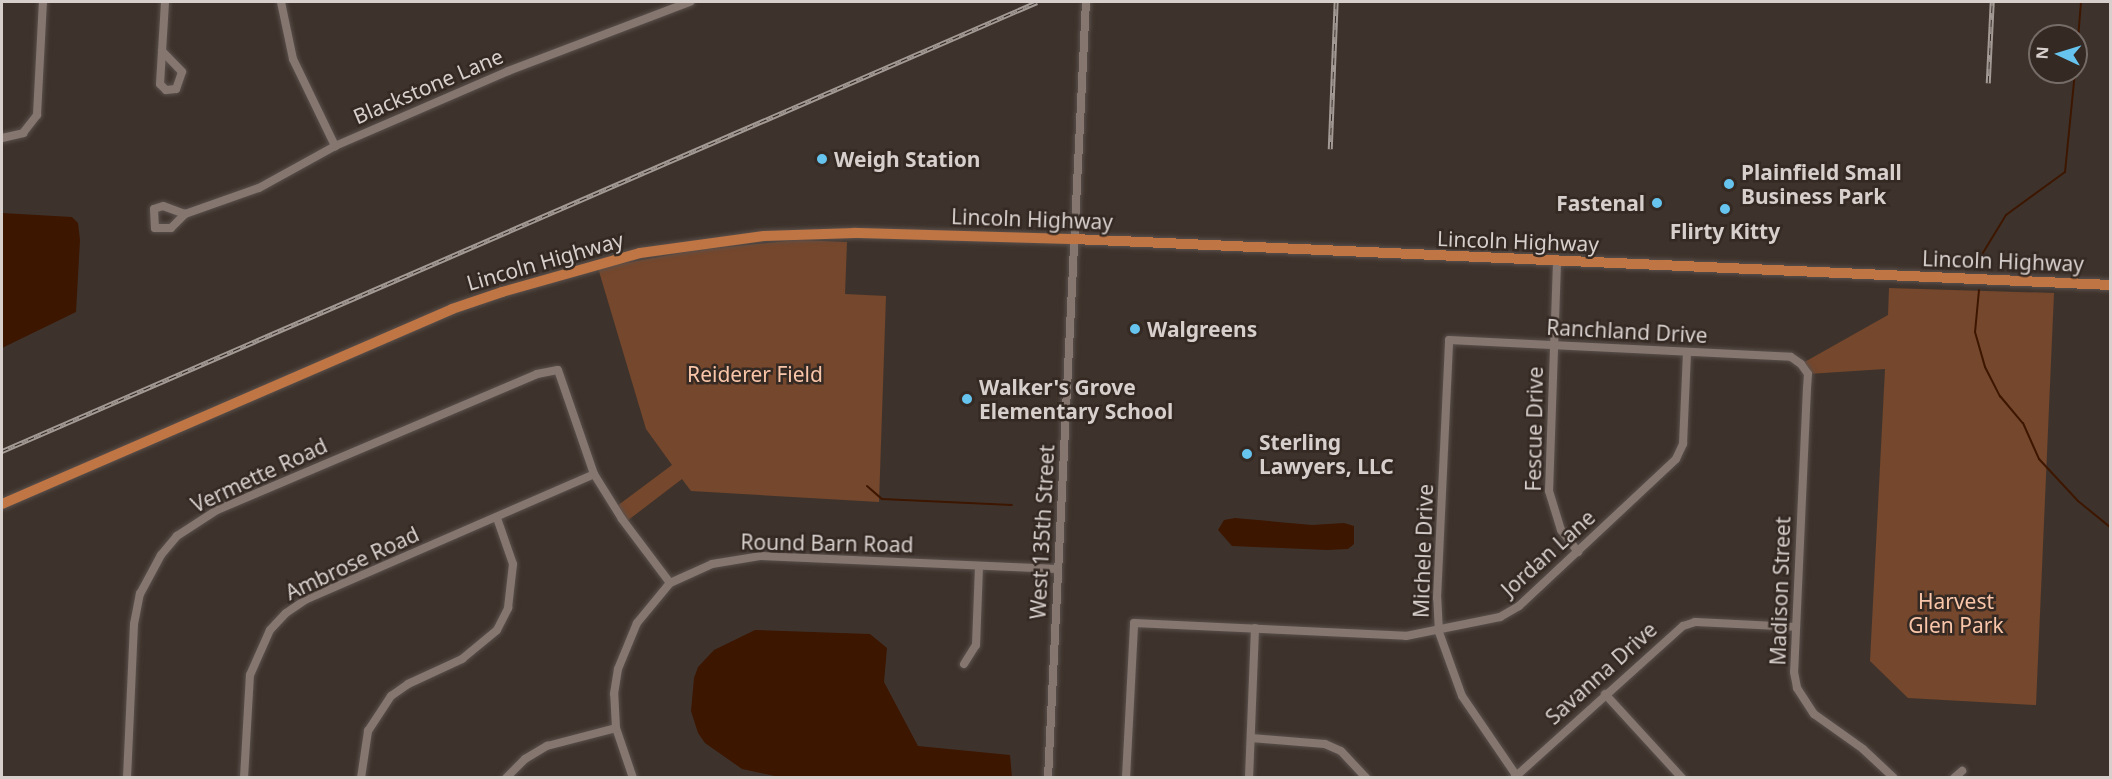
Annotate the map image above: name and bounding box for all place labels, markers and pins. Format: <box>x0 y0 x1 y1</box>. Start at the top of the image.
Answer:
place label: Weigh Station <box>834 146 981 172</box>
marker: Weigh Station <box>815 152 829 166</box>
place label: Plainfield Small Business Park <box>1741 159 1902 209</box>
marker: Plainfield Small Business Park <box>1722 177 1736 191</box>
place label: Fastenal <box>1556 190 1645 216</box>
marker: Fastenal <box>1650 196 1664 210</box>
marker: Flirty Kitty <box>1718 202 1732 216</box>
place label: Flirty Kitty <box>1670 218 1780 244</box>
place label: Walgreens <box>1147 316 1257 342</box>
marker: Walgreens <box>1128 322 1142 336</box>
place label: Walker's Grove Elementary School <box>979 374 1173 424</box>
marker: Walker's Grove Elementary School <box>960 392 974 406</box>
place label: Sterling Lawyers, LLC <box>1259 429 1394 479</box>
marker: Sterling Lawyers, LLC <box>1240 447 1254 461</box>

